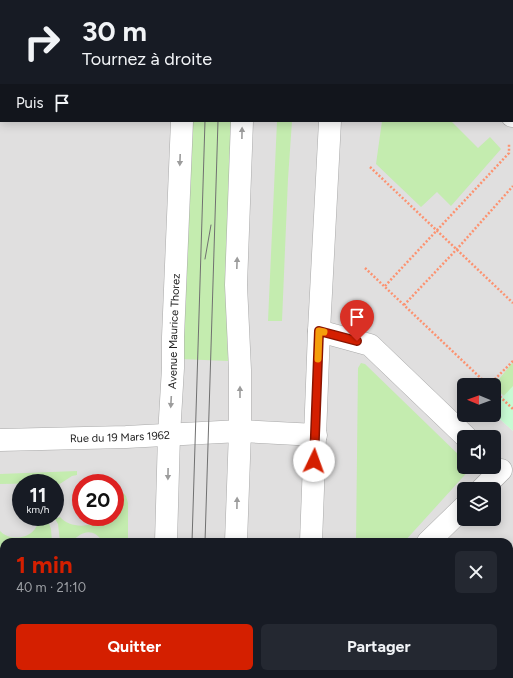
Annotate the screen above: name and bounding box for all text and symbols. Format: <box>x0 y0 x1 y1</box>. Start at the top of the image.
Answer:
text: 30 m <box>82 14 147 48</box>
icon: right <box>16 16 68 68</box>
text: Tournez à droite <box>82 48 212 70</box>
icon: arrive <box>51 92 73 114</box>
text: Puis <box>16 94 43 112</box>
one-way arrow <box>239 126 245 139</box>
one-way arrow <box>177 154 183 167</box>
one-way arrow <box>234 257 241 269</box>
street label: Avenue Maurice Thorez <box>165 273 182 389</box>
pin <box>340 300 374 341</box>
icon: arrive <box>346 306 368 328</box>
north arrow <box>457 378 501 422</box>
map controls <box>457 378 501 526</box>
one-way arrow <box>237 385 243 398</box>
one-way arrow <box>168 396 174 409</box>
street label: Rue du 19 Mars 1962 <box>70 428 170 445</box>
button: sound <box>457 430 501 474</box>
position arrow <box>293 440 335 482</box>
one-way arrow <box>165 468 172 480</box>
speed limit sign: 20 <box>72 474 124 526</box>
button: layers <box>457 482 501 526</box>
text: 11 <box>30 483 46 507</box>
one-way arrow <box>234 496 240 509</box>
text: km/h <box>27 503 49 516</box>
text: 1 min <box>16 550 73 579</box>
button: close <box>455 551 497 593</box>
text: 40 m · 21:10 <box>16 580 86 595</box>
button: Quitter <box>16 624 253 670</box>
button: Partager <box>261 624 497 670</box>

